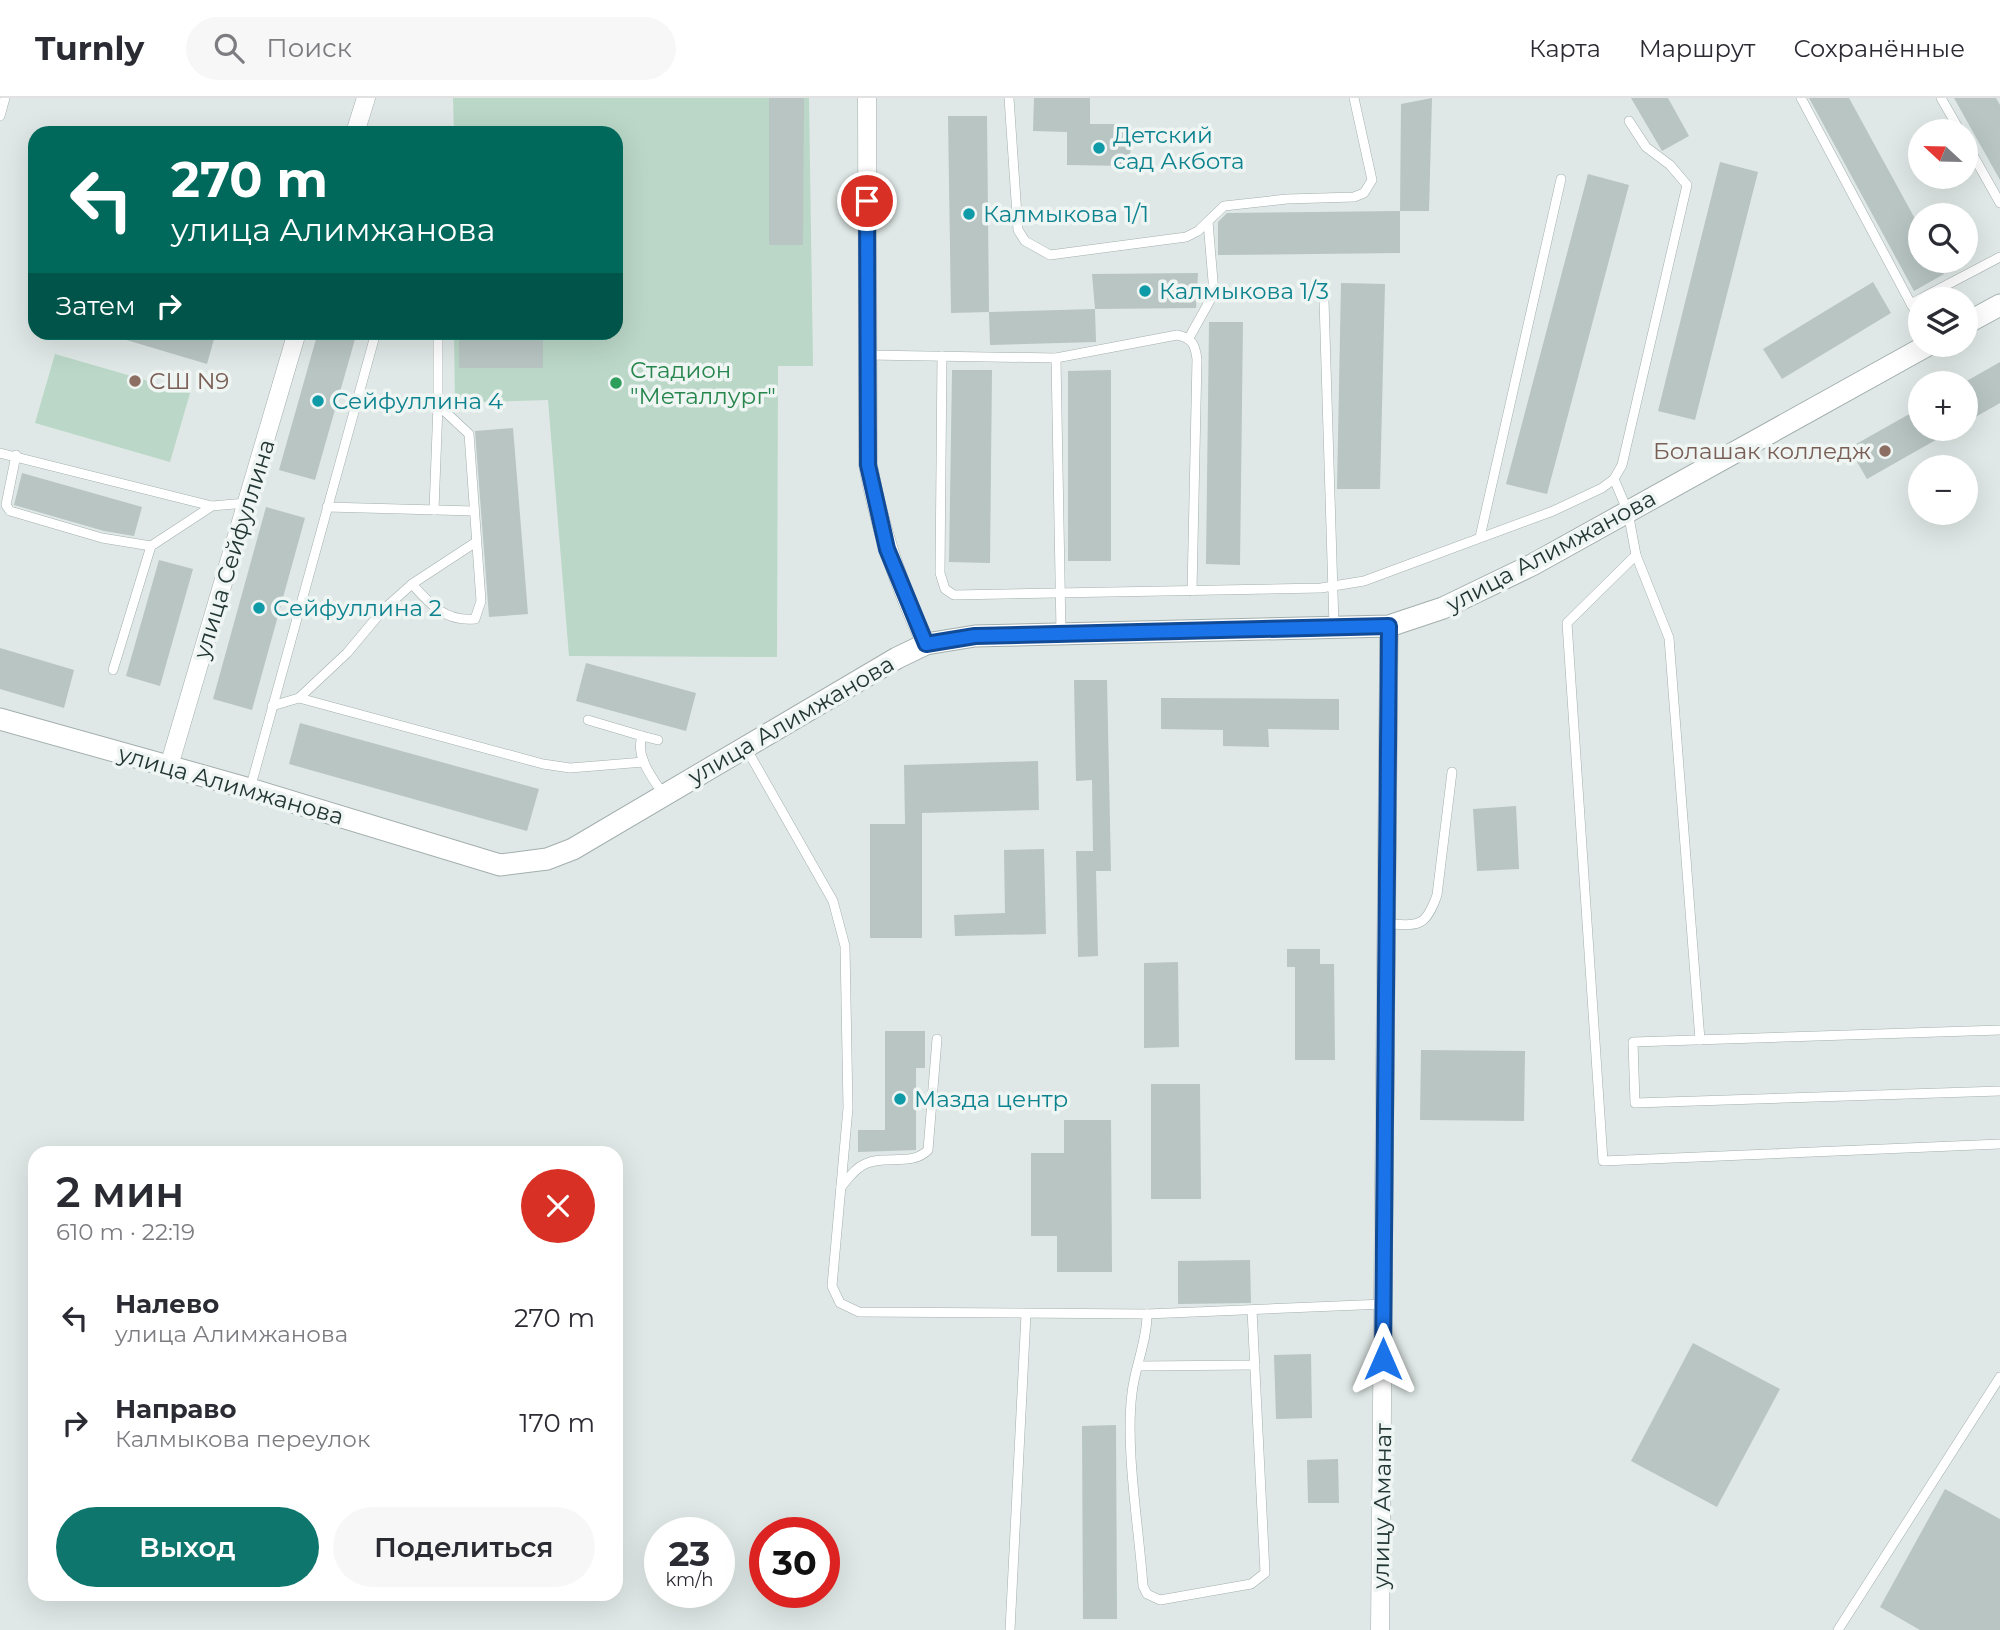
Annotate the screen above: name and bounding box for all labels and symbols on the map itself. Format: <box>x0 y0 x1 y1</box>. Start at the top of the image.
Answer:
north arrow <box>1908 119 1978 189</box>
place label: Детский сад Акбота <box>1113 121 1244 175</box>
marker: Детский сад Акбота <box>1091 140 1107 156</box>
pin <box>837 171 897 231</box>
place label: Калмыкова 1/1 <box>983 200 1149 228</box>
marker: Калмыкова 1/1 <box>961 206 977 222</box>
place label: Калмыкова 1/3 <box>1159 277 1329 305</box>
marker: Калмыкова 1/3 <box>1137 283 1153 299</box>
place label: Стадион "Металлург" <box>630 356 776 410</box>
place label: СШ N9 <box>149 367 229 395</box>
marker: СШ N9 <box>127 373 143 389</box>
marker: Стадион "Металлург" <box>608 375 624 391</box>
place label: Сейфуллина 4 <box>332 387 503 415</box>
marker: Сейфуллина 4 <box>310 393 326 409</box>
street label: улица Сейфуллина <box>187 436 281 663</box>
place label: Болашак колледж <box>1653 437 1871 465</box>
marker: Болашак колледж <box>1877 443 1893 459</box>
street label: улица Алимжанова <box>1441 484 1661 619</box>
place label: Сейфуллина 2 <box>273 594 442 622</box>
marker: Сейфуллина 2 <box>251 600 267 616</box>
street label: улица Алимжанова <box>682 650 899 791</box>
street label: улица Алимжанова <box>114 739 347 831</box>
place label: Мазда центр <box>914 1085 1068 1113</box>
marker: Мазда центр <box>892 1091 908 1107</box>
position arrow <box>1346 1322 1420 1396</box>
street label: улицу Аманат <box>1367 1423 1397 1590</box>
speed limit sign: 30 <box>749 1517 840 1608</box>

